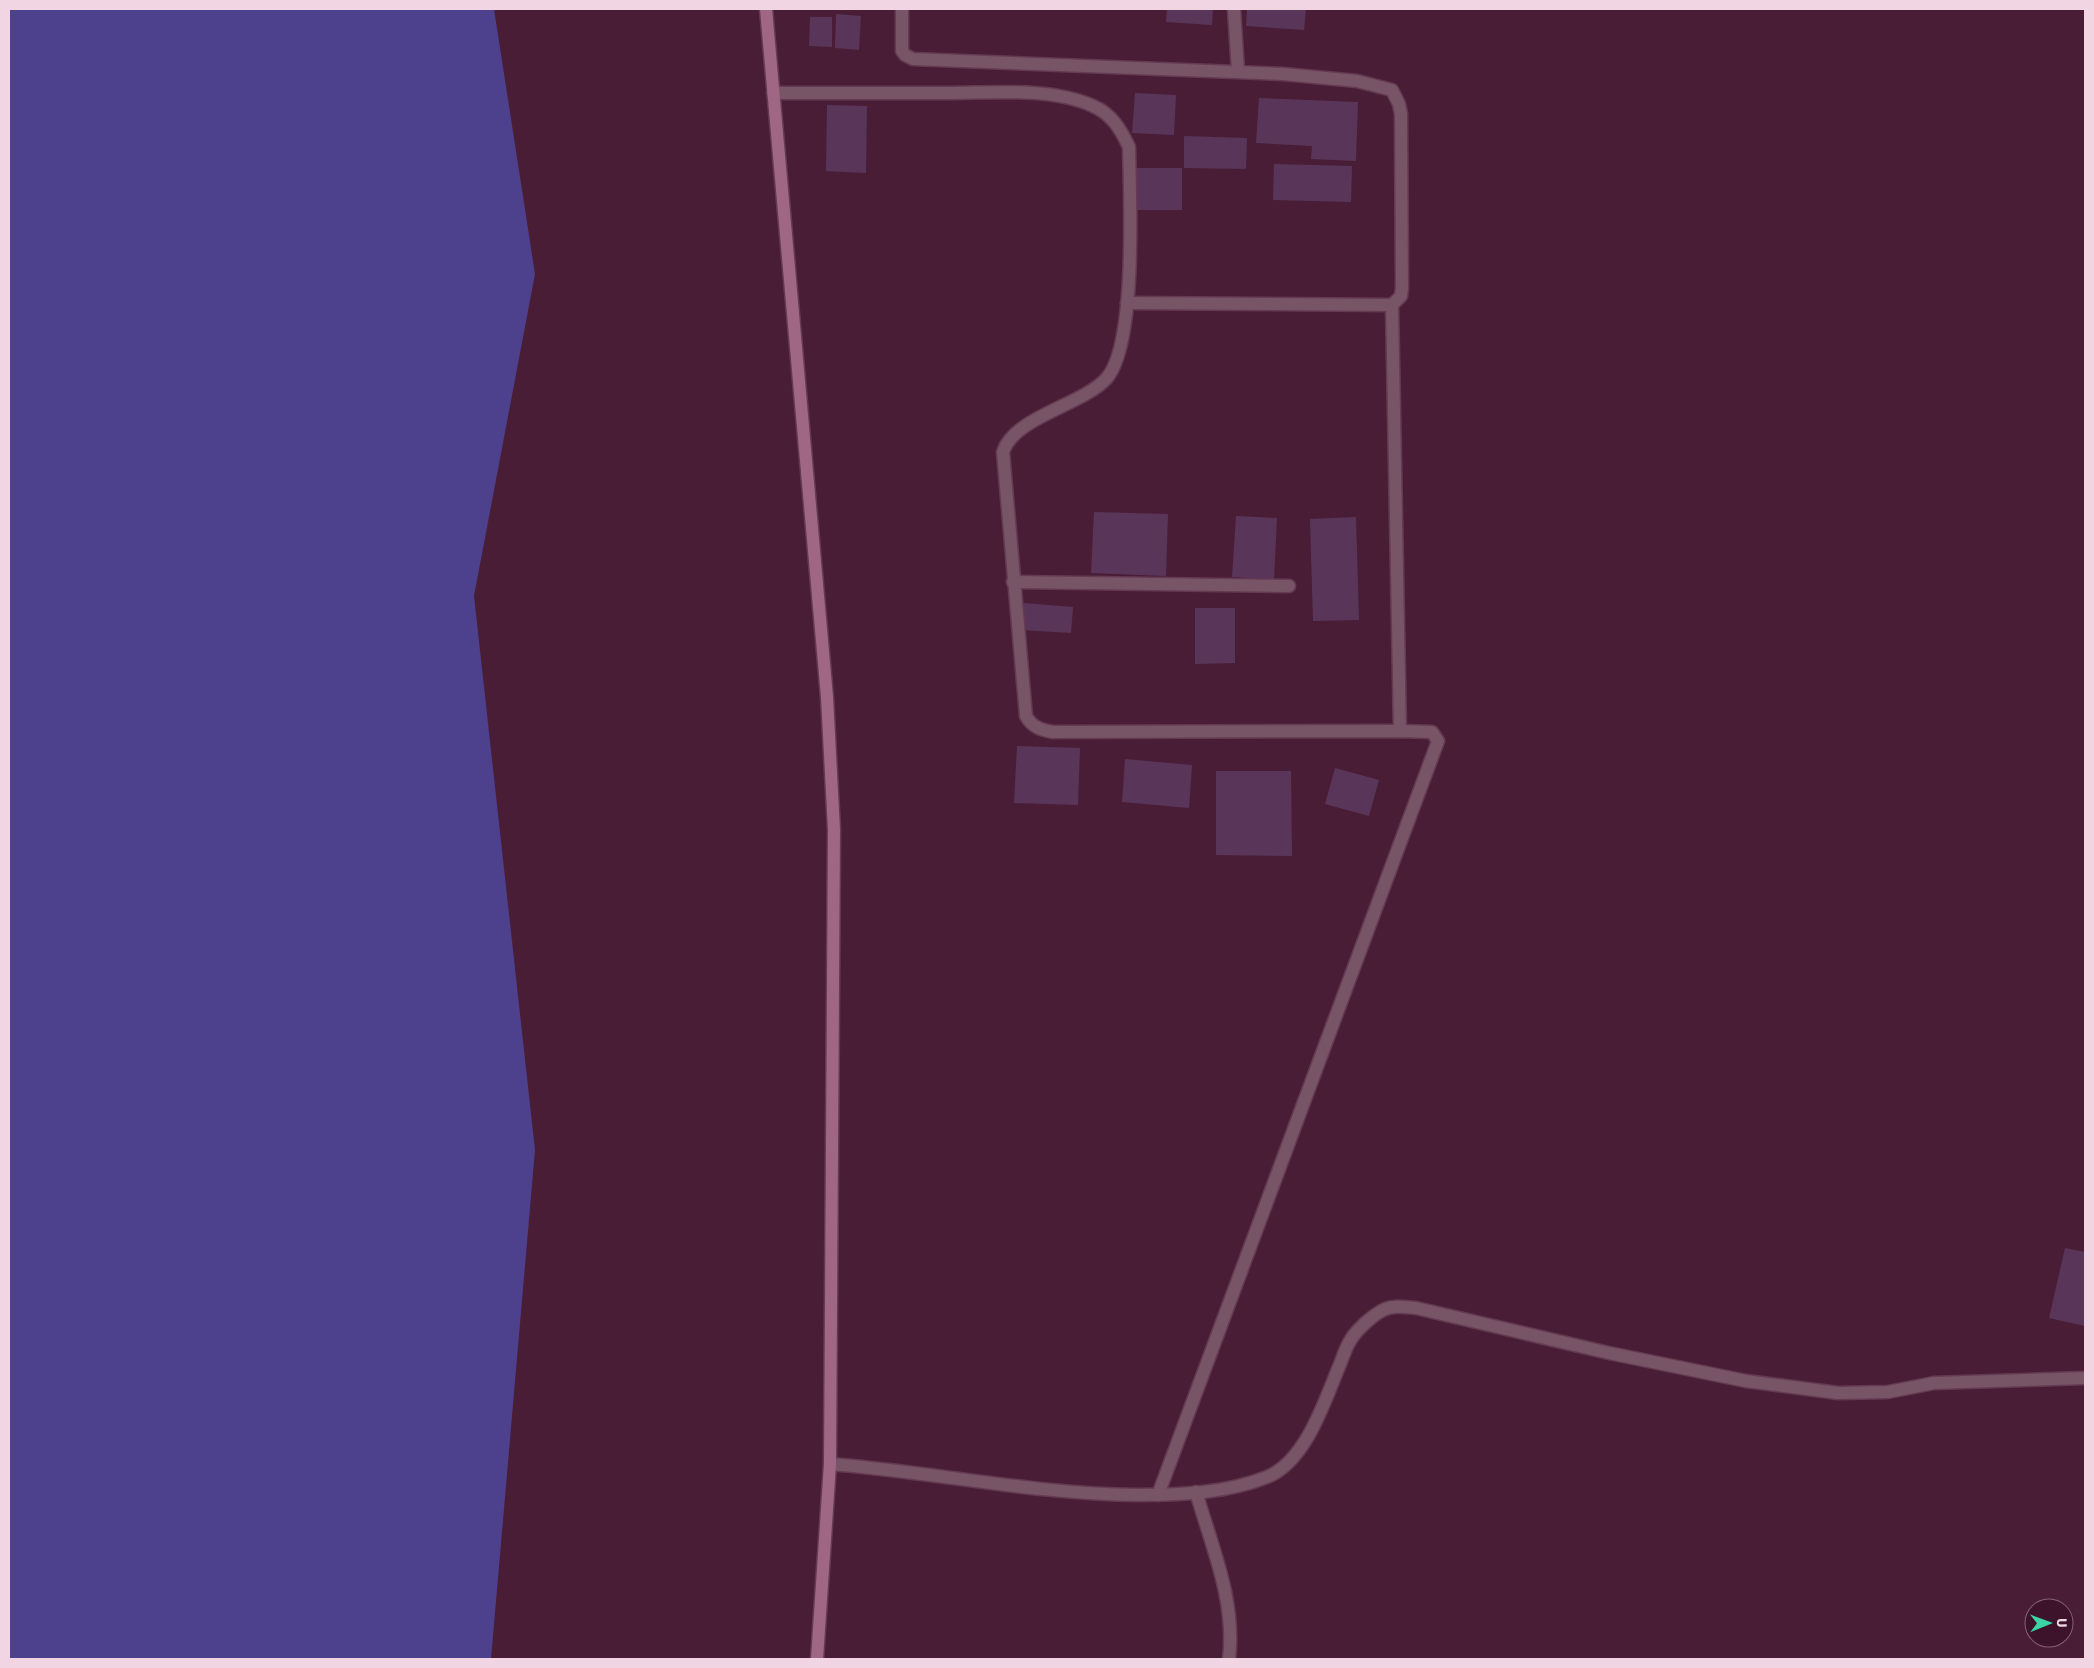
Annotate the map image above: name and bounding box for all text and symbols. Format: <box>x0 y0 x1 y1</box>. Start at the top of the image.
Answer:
north arrow <box>2024 1598 2074 1648</box>
text: U <box>2053 1618 2070 1628</box>

